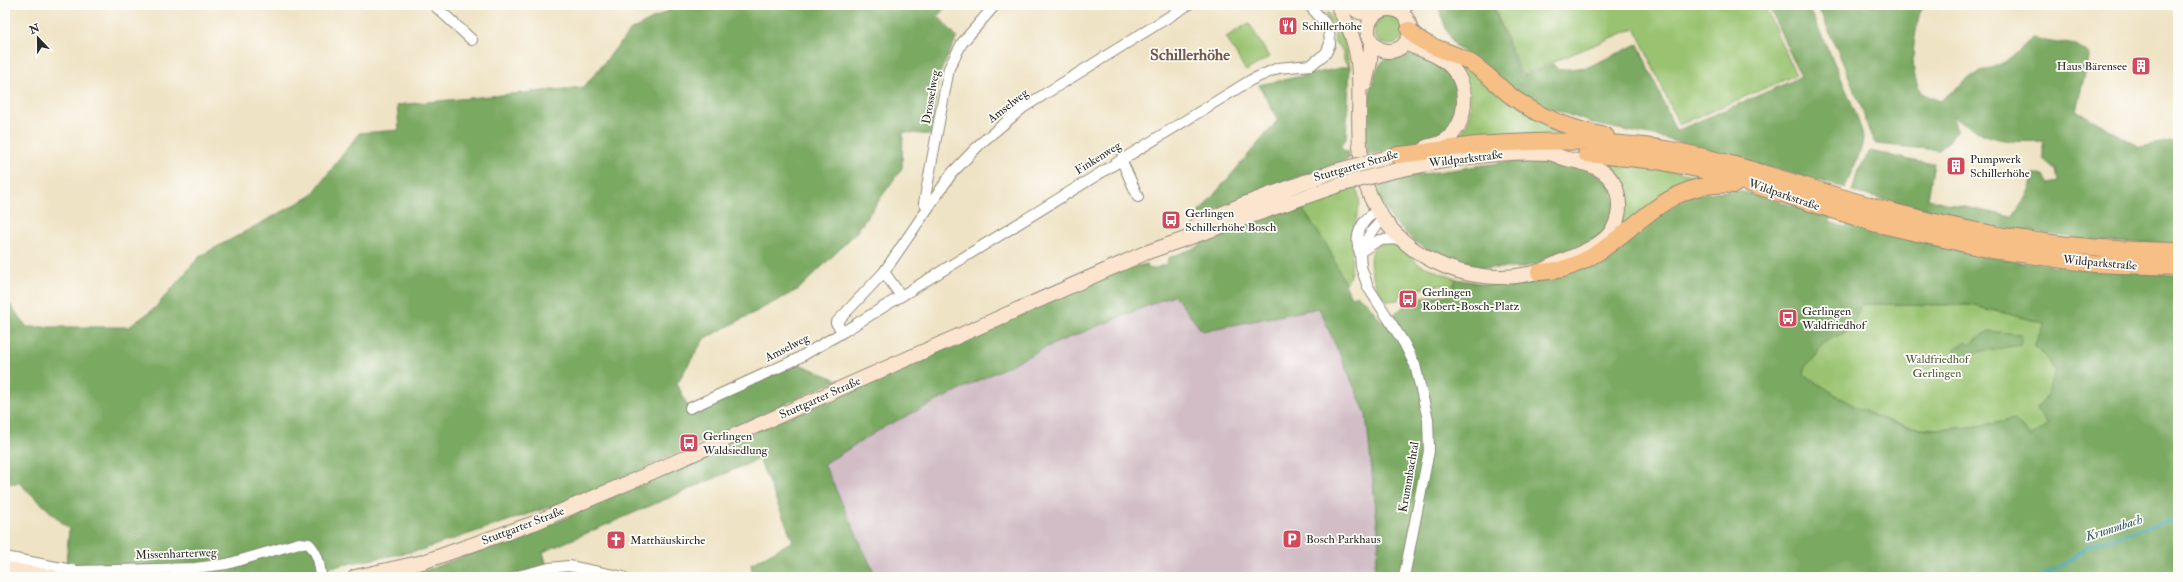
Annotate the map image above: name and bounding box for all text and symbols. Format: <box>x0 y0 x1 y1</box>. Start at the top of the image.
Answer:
restaurant icon: Schillerhöhe <box>1277 15 1299 37</box>
north arrow <box>18 18 58 58</box>
place label: Schillerhöhe <box>1302 19 1362 34</box>
text: N <box>27 21 43 37</box>
district label: Schillerhöhe <box>1150 45 1230 65</box>
building icon: Haus Bärensee <box>2130 55 2152 77</box>
place label: Haus Bärensee <box>2057 59 2127 74</box>
street label: Drosselweg <box>919 68 943 125</box>
street label: Amselweg <box>984 85 1032 127</box>
street label: Finkenweg <box>1072 137 1125 178</box>
street label: Stuttgarter Straße <box>1312 147 1400 185</box>
street label: Wildparkstraße <box>1427 147 1504 171</box>
place label: Pumpwerk Schillerhöhe <box>1970 152 2030 181</box>
building icon: Pumpwerk Schillerhöhe <box>1945 155 1967 177</box>
street label: Wildparkstraße <box>1745 175 1822 214</box>
place label: Gerlingen Schillerhöhe Bosch <box>1185 206 1277 235</box>
bus stop icon: Gerlingen Schillerhöhe Bosch <box>1160 209 1182 231</box>
street label: Wildparkstraße <box>2061 252 2138 274</box>
place label: Gerlingen Robert-Bosch-Platz <box>1422 285 1519 314</box>
bus stop icon: Gerlingen Robert-Bosch-Platz <box>1397 288 1419 310</box>
place label: Gerlingen Waldfriedhof <box>1801 304 1868 333</box>
bus stop icon: Gerlingen Waldfriedhof <box>1777 307 1799 329</box>
street label: Amselweg <box>762 330 812 366</box>
park label: Waldfriedhof Gerlingen <box>1904 352 1971 381</box>
street label: Stuttgarter Straße <box>777 373 863 423</box>
place label: Gerlingen Waldsiedlung <box>702 429 769 458</box>
bus stop icon: Gerlingen Waldsiedlung <box>678 432 700 454</box>
street label: Krummbachtal <box>1395 441 1423 513</box>
street label: Stuttgarter Straße <box>480 503 566 549</box>
water label: Krummbach <box>2083 511 2145 545</box>
parking icon: Bosch Parkhaus <box>1281 528 1303 550</box>
church icon: Matthäuskirche <box>605 529 627 551</box>
place label: Bosch Parkhaus <box>1306 532 1381 547</box>
place label: Matthäuskirche <box>630 533 705 548</box>
street label: Missenharterweg <box>135 545 218 563</box>

